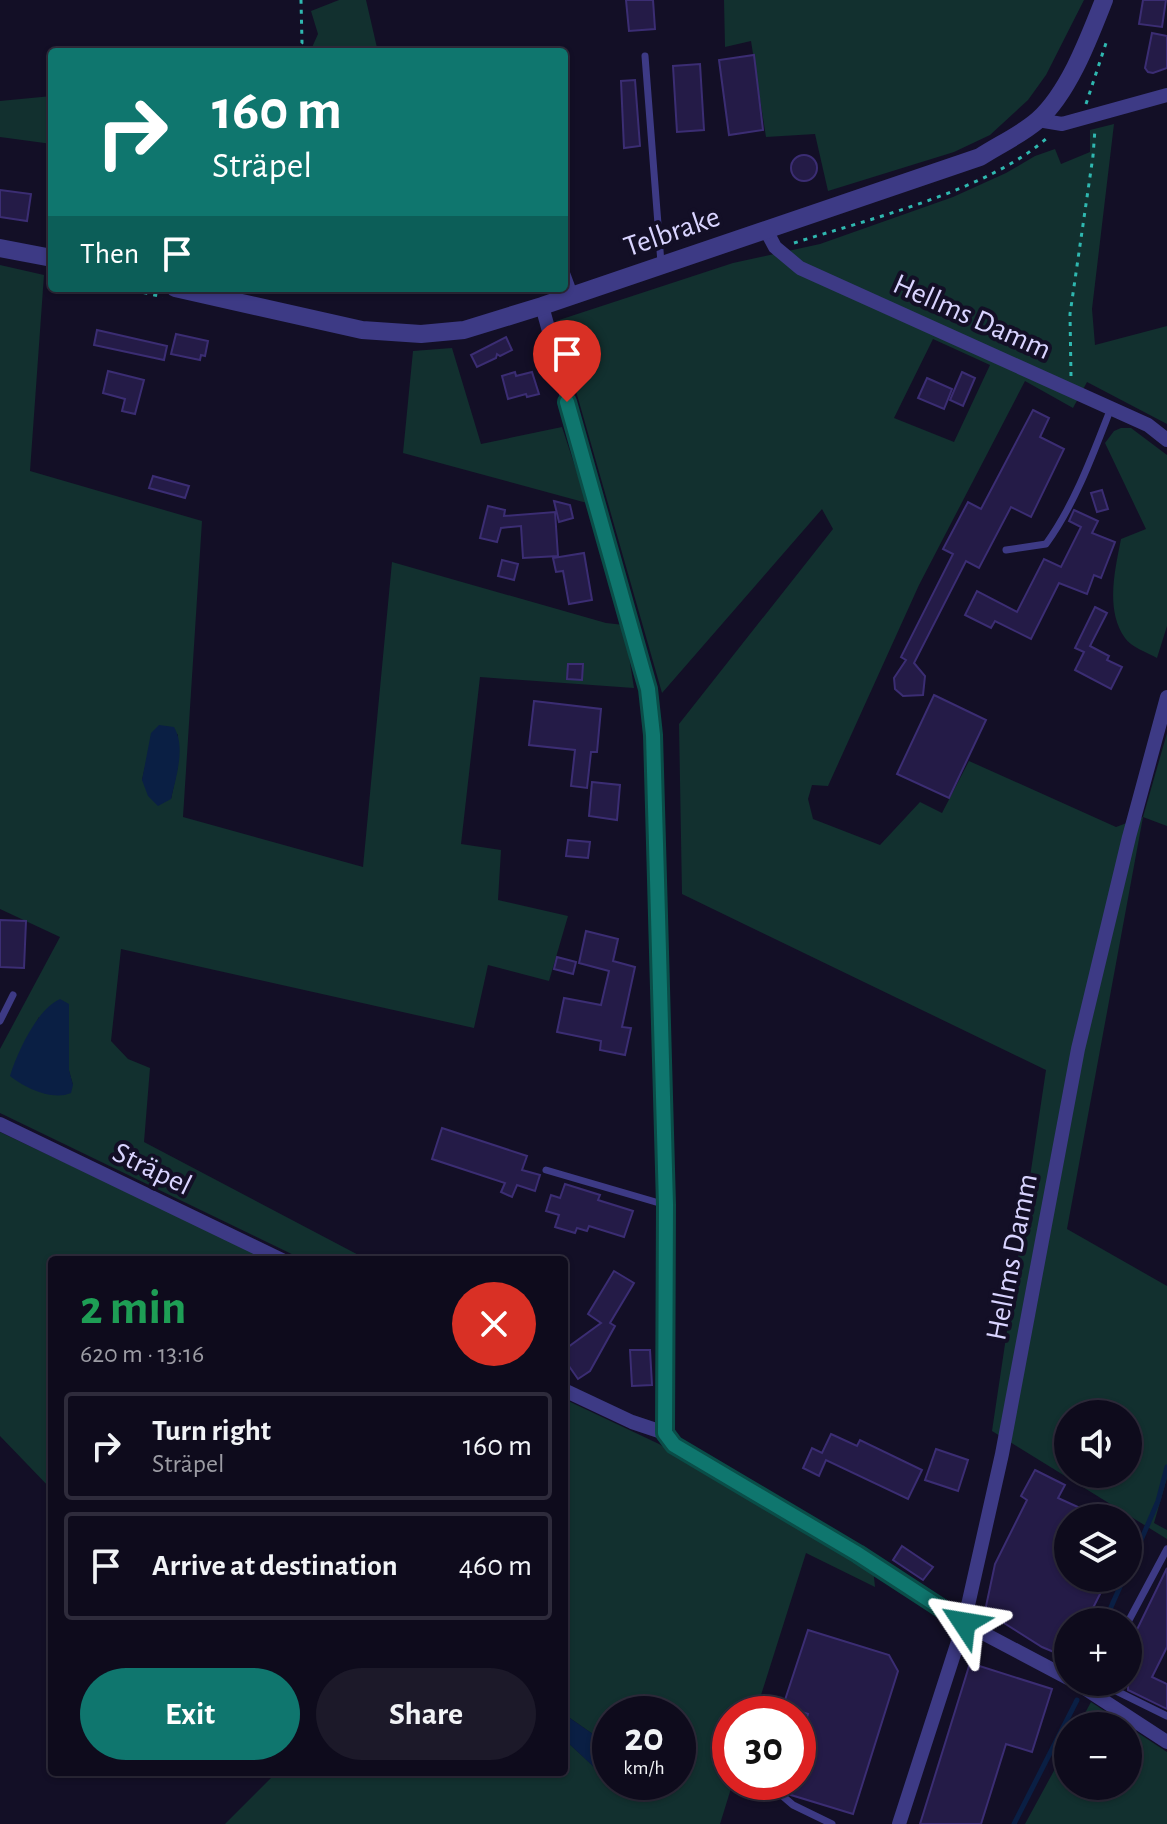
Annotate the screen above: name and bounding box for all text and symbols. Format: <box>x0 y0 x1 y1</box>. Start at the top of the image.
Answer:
icon: right <box>80 80 184 184</box>
text: 160 m <box>212 83 342 139</box>
text: Sträpel <box>212 148 312 184</box>
street label: Telbrake <box>620 202 724 262</box>
icon: arrive <box>155 232 199 276</box>
text: Then <box>80 239 139 269</box>
street label: Hellms Damm <box>889 269 1055 365</box>
pin <box>533 320 601 402</box>
icon: arrive <box>545 332 589 376</box>
street label: Sträpel <box>108 1137 196 1201</box>
street label: Hellms Damm <box>981 1171 1043 1343</box>
button: close <box>452 1282 536 1366</box>
text: 2 min <box>80 1285 187 1333</box>
text: 620 m · 13:16 <box>80 1341 204 1367</box>
map controls <box>1054 1400 1142 1800</box>
button: sound <box>1054 1400 1142 1488</box>
text: Turn right <box>152 1416 271 1446</box>
icon: right <box>84 1424 128 1468</box>
text: 160 m <box>463 1431 532 1461</box>
text: Sträpel <box>152 1451 224 1477</box>
button: layers <box>1054 1504 1142 1592</box>
icon: arrive <box>84 1544 128 1588</box>
text: Arrive at destination <box>152 1551 398 1581</box>
text: 460 m <box>459 1551 532 1581</box>
position arrow <box>922 1581 1006 1665</box>
button: + <box>1054 1608 1142 1696</box>
button: Exit <box>80 1668 300 1760</box>
button: Share <box>316 1668 536 1760</box>
speed limit sign: 30 <box>712 1696 816 1800</box>
button: − <box>1054 1712 1142 1800</box>
text: 20 <box>624 1718 664 1758</box>
text: km/h <box>623 1758 665 1778</box>

